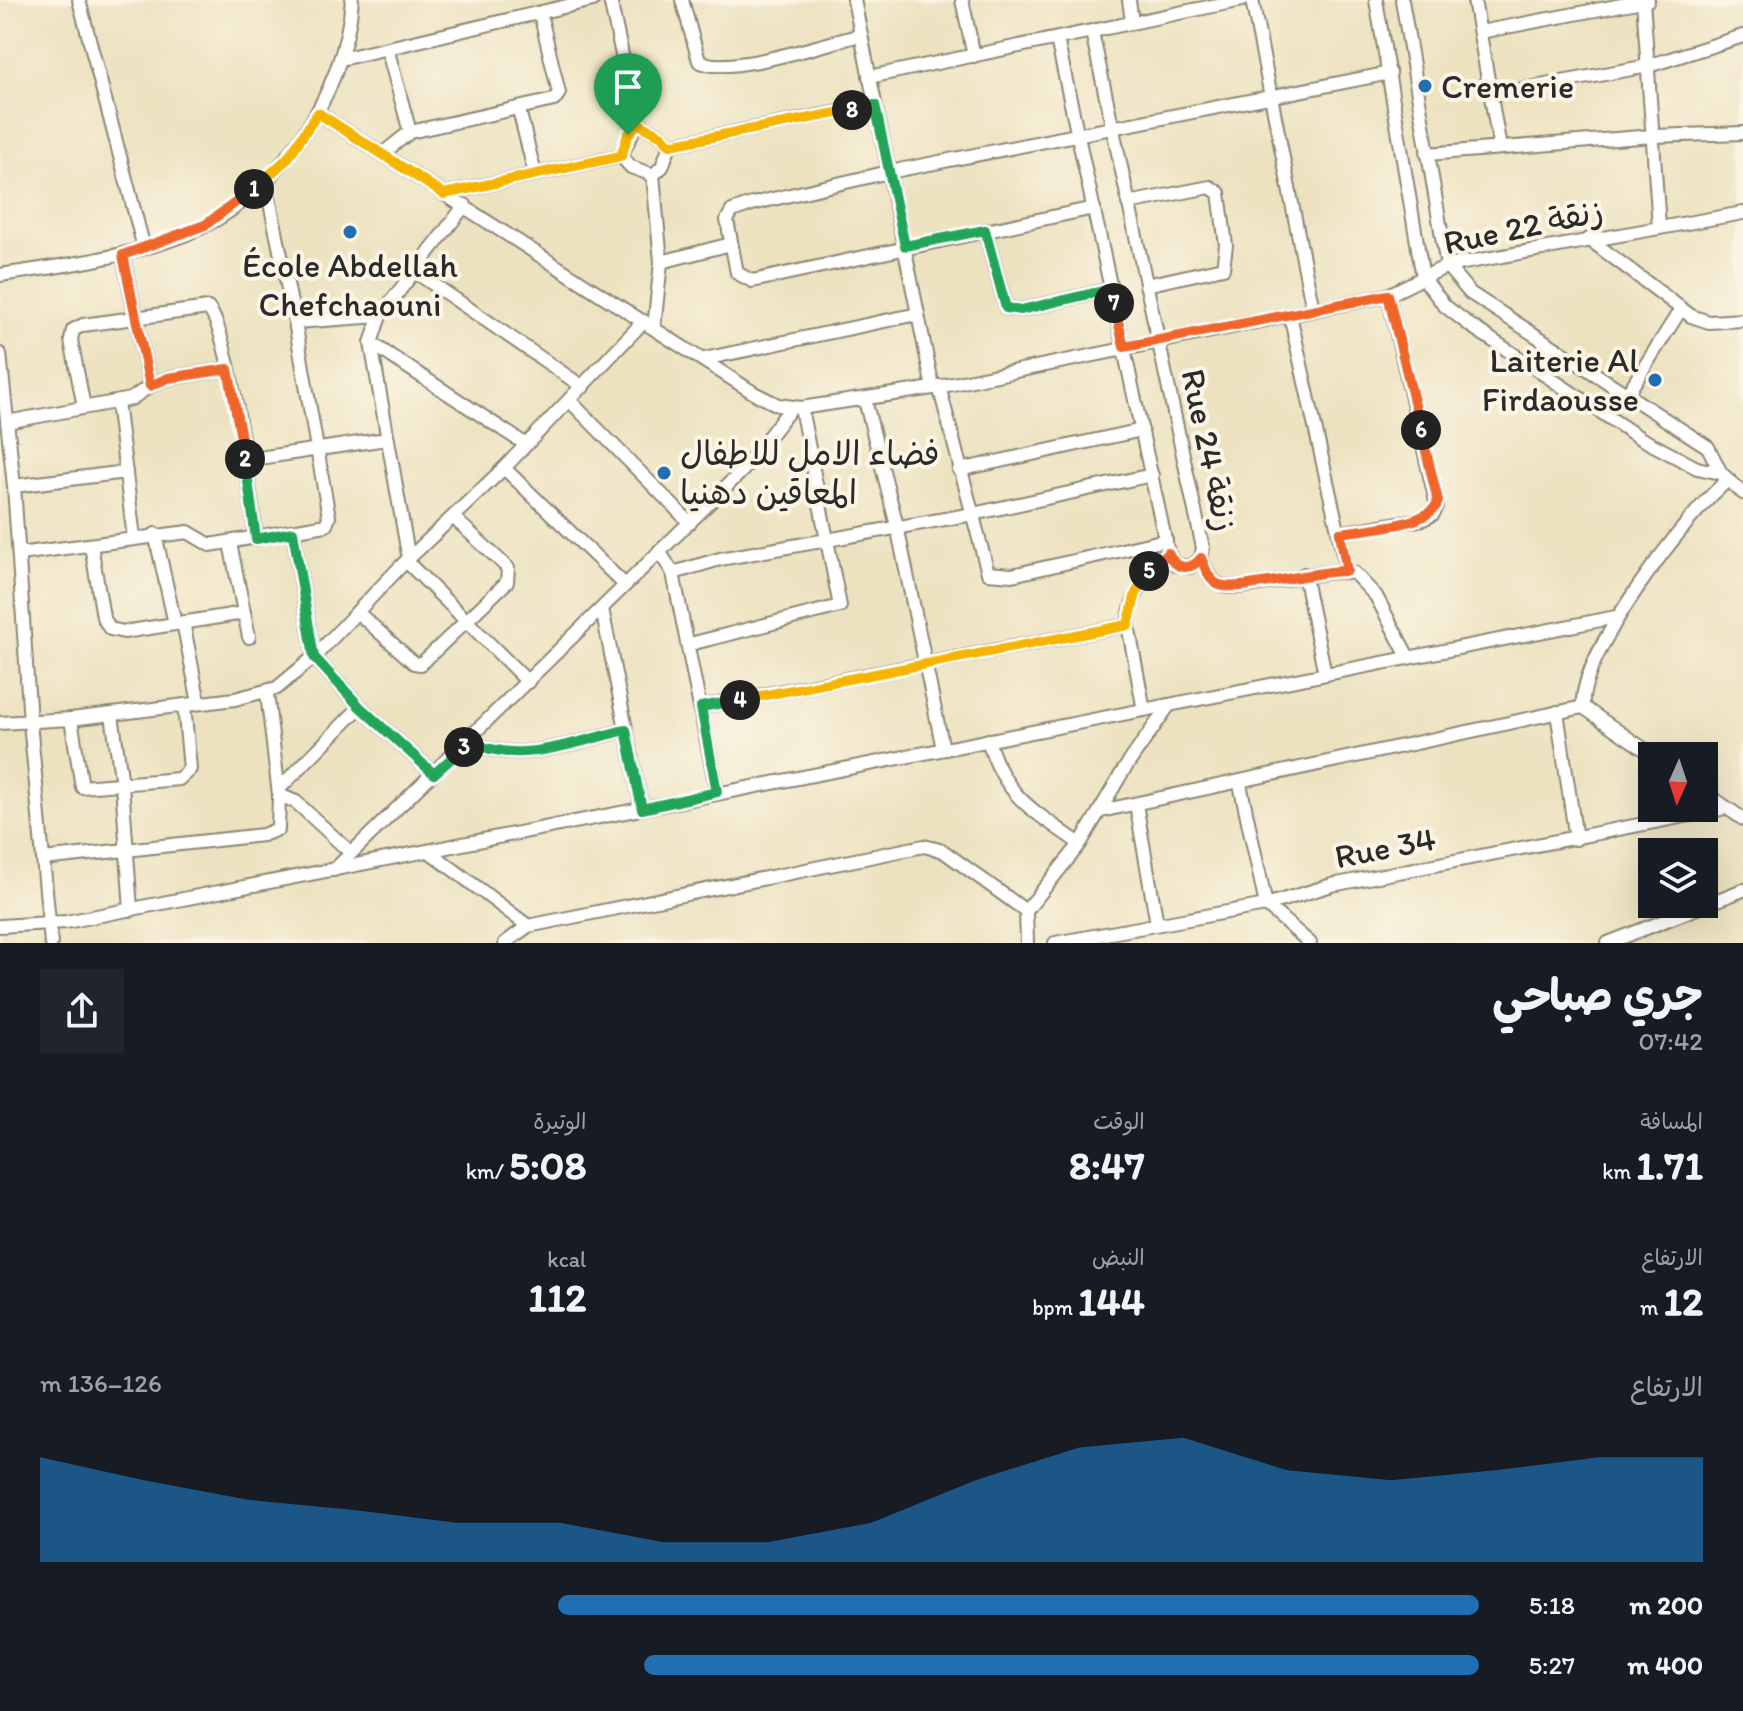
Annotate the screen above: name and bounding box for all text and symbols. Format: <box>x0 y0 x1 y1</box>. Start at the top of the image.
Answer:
pin <box>594 53 662 135</box>
icon: arrive <box>606 65 650 109</box>
place label: Cremerie <box>1441 66 1574 107</box>
marker: Cremerie <box>1416 77 1434 95</box>
pin: 8 <box>832 90 872 130</box>
text: 8 <box>846 96 858 123</box>
pin: 1 <box>234 169 274 209</box>
text: 1 <box>249 175 259 202</box>
street label: Rue 22 زنقة <box>1439 190 1607 263</box>
marker: École Abdellah Chefchaouni <box>341 223 359 241</box>
place label: École Abdellah Chefchaouni <box>242 245 458 325</box>
pin: 7 <box>1094 283 1134 323</box>
text: 7 <box>1109 289 1119 316</box>
place label: Laiterie Al Firdaousse <box>1482 340 1639 420</box>
street label: Rue 24 زنقة <box>1172 365 1247 535</box>
marker: Laiterie Al Firdaousse <box>1646 371 1664 389</box>
pin: 6 <box>1401 410 1441 450</box>
text: 6 <box>1415 416 1427 443</box>
place label: فضاء الامل للاطفال المعاقين دهنيا <box>680 433 940 513</box>
pin: 2 <box>225 439 265 479</box>
text: 2 <box>239 445 251 472</box>
marker: فضاء الامل للاطفال المعاقين دهنيا <box>655 464 673 482</box>
pin: 5 <box>1129 551 1169 591</box>
text: 5 <box>1143 557 1155 584</box>
pin: 4 <box>720 680 760 720</box>
text: 4 <box>733 686 747 713</box>
pin: 3 <box>444 727 484 767</box>
text: 3 <box>458 733 470 760</box>
north arrow <box>1638 742 1718 822</box>
map controls <box>1638 742 1718 918</box>
street label: Rue 34 <box>1331 818 1439 877</box>
button: layers <box>1638 838 1718 918</box>
text: جري صباحي <box>1492 968 1703 1021</box>
button: share <box>40 969 124 1053</box>
text: 07:42 <box>1638 1025 1703 1057</box>
text: الوتيرة <box>533 1108 586 1135</box>
text: الوقت <box>1093 1108 1145 1135</box>
text: المسافة <box>1640 1108 1703 1135</box>
text: 5:08 <box>509 1141 586 1189</box>
text: 8:47 <box>1069 1141 1145 1189</box>
text: 1.71 <box>1636 1141 1703 1189</box>
text: /km <box>466 1158 509 1185</box>
text: km <box>1602 1158 1636 1185</box>
text: النبض <box>1092 1244 1145 1271</box>
text: الارتفاع <box>1641 1244 1703 1271</box>
text: kcal <box>547 1246 586 1273</box>
text: 112 <box>528 1273 586 1321</box>
text: 144 <box>1078 1277 1145 1325</box>
text: 12 <box>1663 1277 1703 1325</box>
text: bpm <box>1032 1294 1078 1321</box>
text: m <box>1640 1294 1663 1321</box>
text: 126–136 m <box>40 1367 162 1399</box>
text: الارتفاع <box>1630 1371 1703 1403</box>
text: 5:18 <box>1529 1589 1575 1621</box>
text: 200 m <box>1630 1589 1703 1621</box>
text: 5:27 <box>1528 1649 1575 1681</box>
text: 400 m <box>1628 1649 1703 1681</box>

